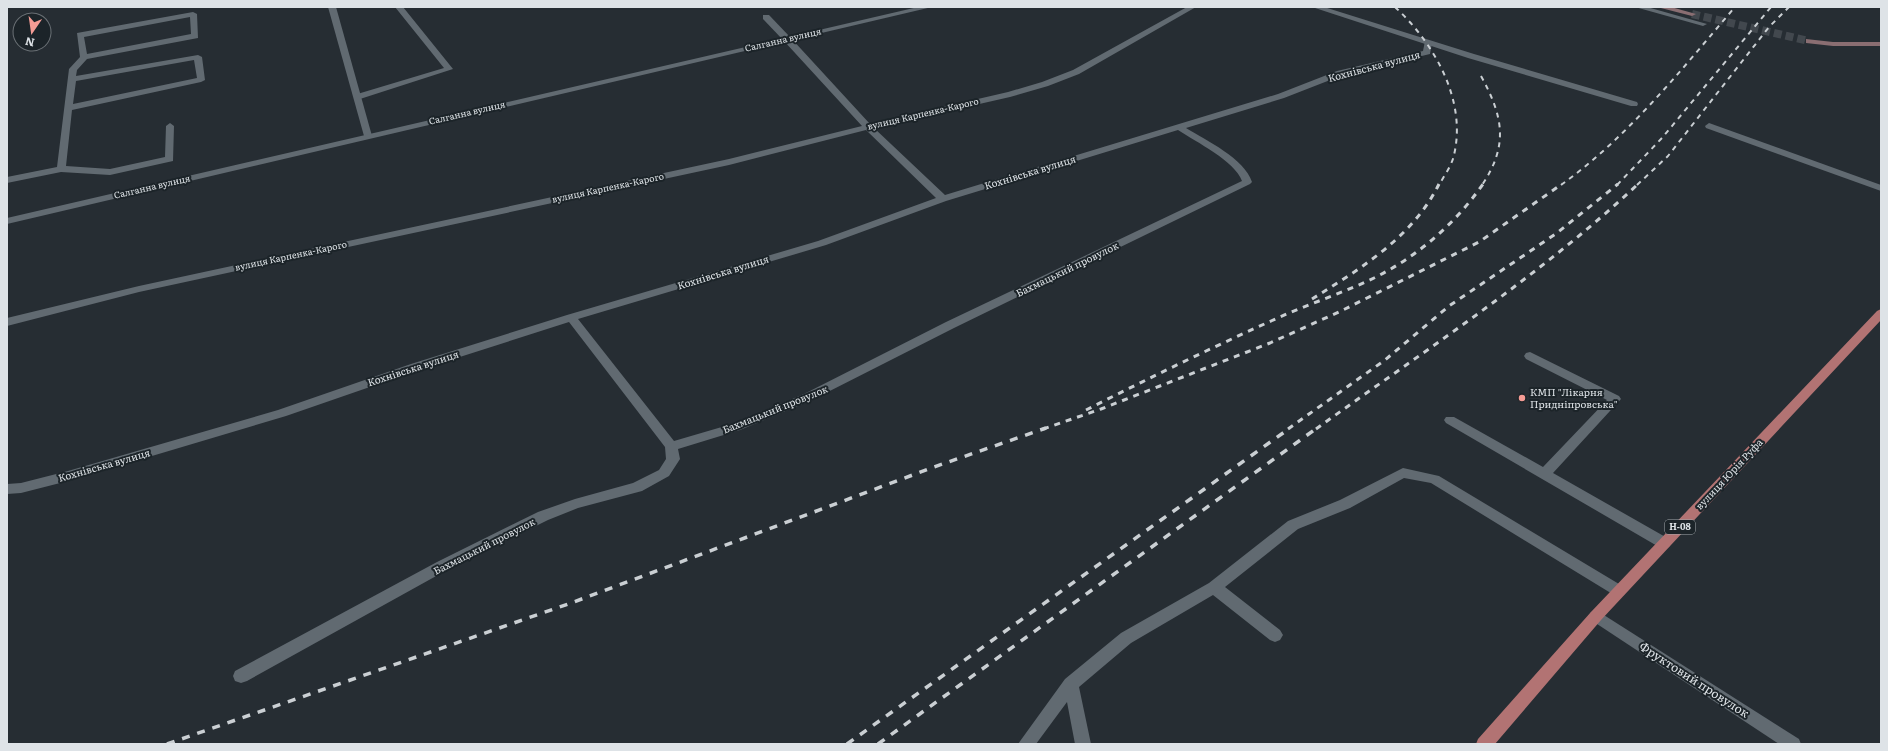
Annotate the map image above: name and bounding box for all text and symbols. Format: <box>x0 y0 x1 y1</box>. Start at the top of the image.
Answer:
north arrow <box>12 12 52 52</box>
street label: Салганна вулиця <box>743 23 822 55</box>
text: N <box>23 34 36 52</box>
street label: Кохнівська вулиця <box>1326 46 1422 85</box>
street label: вулиця Карпенка-Карого <box>866 93 980 133</box>
street label: Салганна вулиця <box>427 96 506 128</box>
street label: Кохнівська вулиця <box>982 150 1077 193</box>
street label: вулиця Карпенка-Карого <box>551 168 665 206</box>
street label: Салганна вулиця <box>112 170 191 202</box>
street label: вулиця Карпенка-Карого <box>234 236 348 274</box>
street label: Бахмацький провулок <box>1013 237 1121 300</box>
street label: Кохнівська вулиця <box>675 250 770 293</box>
street label: Кохнівська вулиця <box>365 346 460 389</box>
street label: Бахмацький провулок <box>720 381 830 437</box>
place label: КМП "Лікарня Придніпровська" <box>1530 384 1618 411</box>
marker: КМП "Лікарня Придніпровська" <box>1517 393 1527 403</box>
street label: вулиця Юрія Руфа <box>1692 434 1766 513</box>
street label: Кохнівська вулиця <box>56 444 152 485</box>
street label: Бахмацький провулок <box>430 513 537 578</box>
road number: Н-08 <box>1665 520 1695 534</box>
street label: Фруктовий провулок <box>1636 637 1753 721</box>

